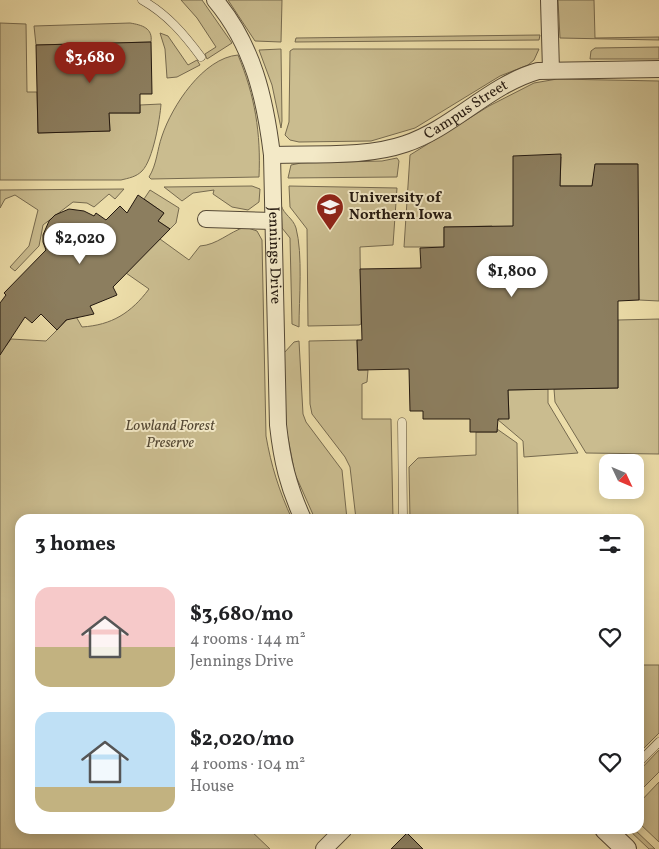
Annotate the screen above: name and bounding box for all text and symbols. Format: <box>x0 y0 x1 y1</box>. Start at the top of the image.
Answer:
pin: $3,680 <box>49 42 131 84</box>
text: $3,680 <box>65 47 115 69</box>
street label: Campus Street <box>420 75 512 145</box>
place label: University of Northern Iowa <box>349 188 452 226</box>
school or university icon: University of Northern Iowa <box>315 192 345 231</box>
street label: Jennings Drive <box>263 206 286 304</box>
pin: $2,020 <box>39 222 121 265</box>
text: $2,020 <box>55 228 105 250</box>
pin: $1,800 <box>471 256 553 298</box>
text: $1,800 <box>488 261 536 283</box>
park label: Lowland Forest Preserve <box>125 416 216 454</box>
north arrow <box>599 454 644 499</box>
map controls <box>599 454 644 499</box>
text: 3 homes <box>35 530 116 559</box>
icon: filters <box>596 530 624 558</box>
text: $3,680/mo <box>190 600 293 629</box>
icon: home <box>75 607 135 667</box>
icon: heart <box>596 623 624 651</box>
text: 4 rooms · 144 m² <box>190 629 306 651</box>
text: Jennings Drive <box>190 651 294 673</box>
text: $2,020/mo <box>190 725 294 754</box>
icon: home <box>75 732 135 792</box>
icon: heart <box>596 748 624 776</box>
text: 4 rooms · 104 m² <box>190 754 305 776</box>
text: House <box>190 776 234 798</box>

